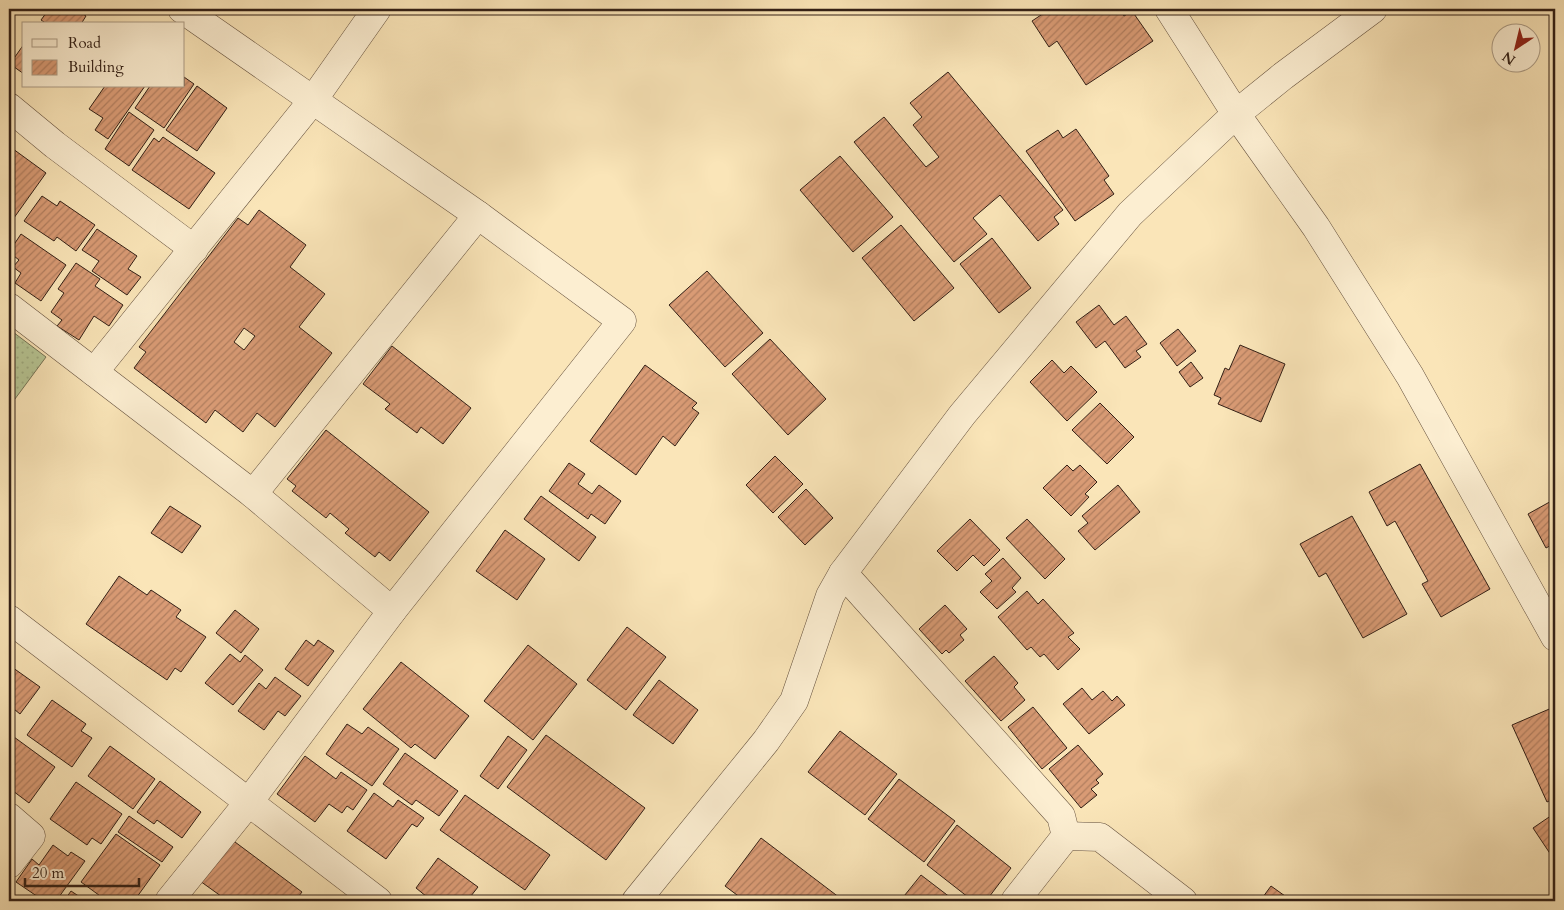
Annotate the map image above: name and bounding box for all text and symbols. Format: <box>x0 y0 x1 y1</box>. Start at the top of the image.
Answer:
legend <box>22 22 185 88</box>
north arrow <box>1492 22 1542 72</box>
text: Road <box>68 33 101 53</box>
text: N <box>1498 47 1519 70</box>
text: Building <box>68 57 124 77</box>
scale bar <box>25 855 139 887</box>
text: 20 m <box>32 863 64 883</box>

